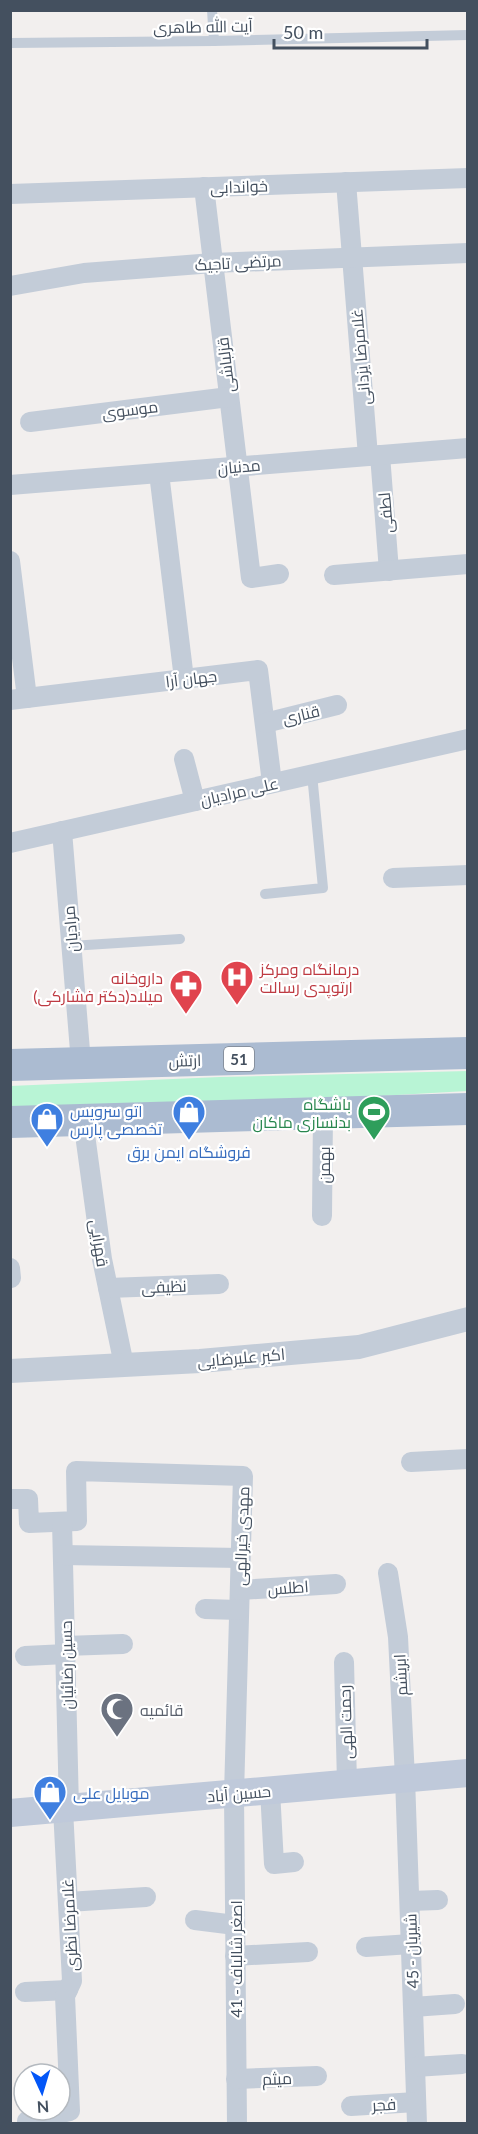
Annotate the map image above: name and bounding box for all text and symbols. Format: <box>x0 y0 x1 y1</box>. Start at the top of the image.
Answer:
scale bar <box>274 12 427 50</box>
street label: آیت الله طاهری <box>153 16 254 38</box>
text: 50 m <box>283 21 323 43</box>
street label: خواندابی <box>210 175 268 199</box>
street label: مرتضی تاجیک <box>194 250 282 276</box>
street label: غلامرضا یزدانی <box>346 308 376 406</box>
street label: قزلباشی <box>212 336 240 394</box>
street label: موسوی <box>101 396 159 424</box>
street label: مدنیان <box>217 455 262 479</box>
street label: لطفی <box>374 492 398 534</box>
street label: جهان آرا <box>164 665 218 693</box>
street label: قناری <box>281 701 322 729</box>
street label: علی مرادیان <box>198 773 280 811</box>
street label: مرادیان <box>58 905 83 953</box>
hospital icon: درمانگاه ومرکز ارتوپدی رسالت <box>219 959 255 1006</box>
place label: درمانگاه ومرکز ارتوپدی رسالت <box>259 959 359 999</box>
place label: داروخانه میلاد(دکتر فشارکی) <box>33 968 163 1007</box>
pharmacy icon: داروخانه میلاد(دکتر فشارکی) <box>168 968 204 1015</box>
road number: 51 <box>224 1047 254 1071</box>
street label: ارتش <box>168 1050 202 1072</box>
shop icon: فروشگاه ایمن برق <box>171 1094 207 1141</box>
place label: باشگاه بدنسازی ماکان <box>252 1094 351 1133</box>
sports icon: باشگاه بدنسازی ماکان <box>356 1094 392 1141</box>
shop icon: اتو سرویس تخصصی پارس <box>29 1101 65 1148</box>
place label: اتو سرویس تخصصی پارس <box>70 1101 163 1141</box>
place label: فروشگاه ایمن برق <box>127 1142 251 1163</box>
street label: بهمن <box>314 1147 335 1183</box>
street label: قهرایی <box>85 1218 113 1268</box>
street label: نظیفی <box>141 1276 187 1298</box>
street label: اکبر علیرضایی <box>196 1344 286 1372</box>
street label: مهدی خیرالهی <box>230 1486 254 1586</box>
street label: اطلس <box>267 1576 309 1600</box>
street label: حسین رضائیان <box>56 1620 78 1710</box>
street label: ابریشم <box>389 1653 414 1696</box>
street label: رحمت الهی <box>334 1684 358 1760</box>
mosque icon: قائمیه <box>99 1691 135 1738</box>
place label: قائمیه <box>140 1700 183 1720</box>
shop icon: موبایل علی <box>32 1774 68 1821</box>
street label: حسین آباد <box>206 1781 272 1807</box>
place label: موبایل علی <box>73 1783 150 1804</box>
street label: غلامرضا نظری <box>57 1878 83 1972</box>
street label: اصغر شالباف - 41 <box>226 1900 246 2018</box>
street label: شیریان - 45 <box>400 1913 424 1989</box>
north arrow <box>12 2062 72 2122</box>
street label: میثم <box>262 2068 293 2091</box>
street label: فجر <box>370 2094 397 2115</box>
text: N <box>36 2098 50 2117</box>

